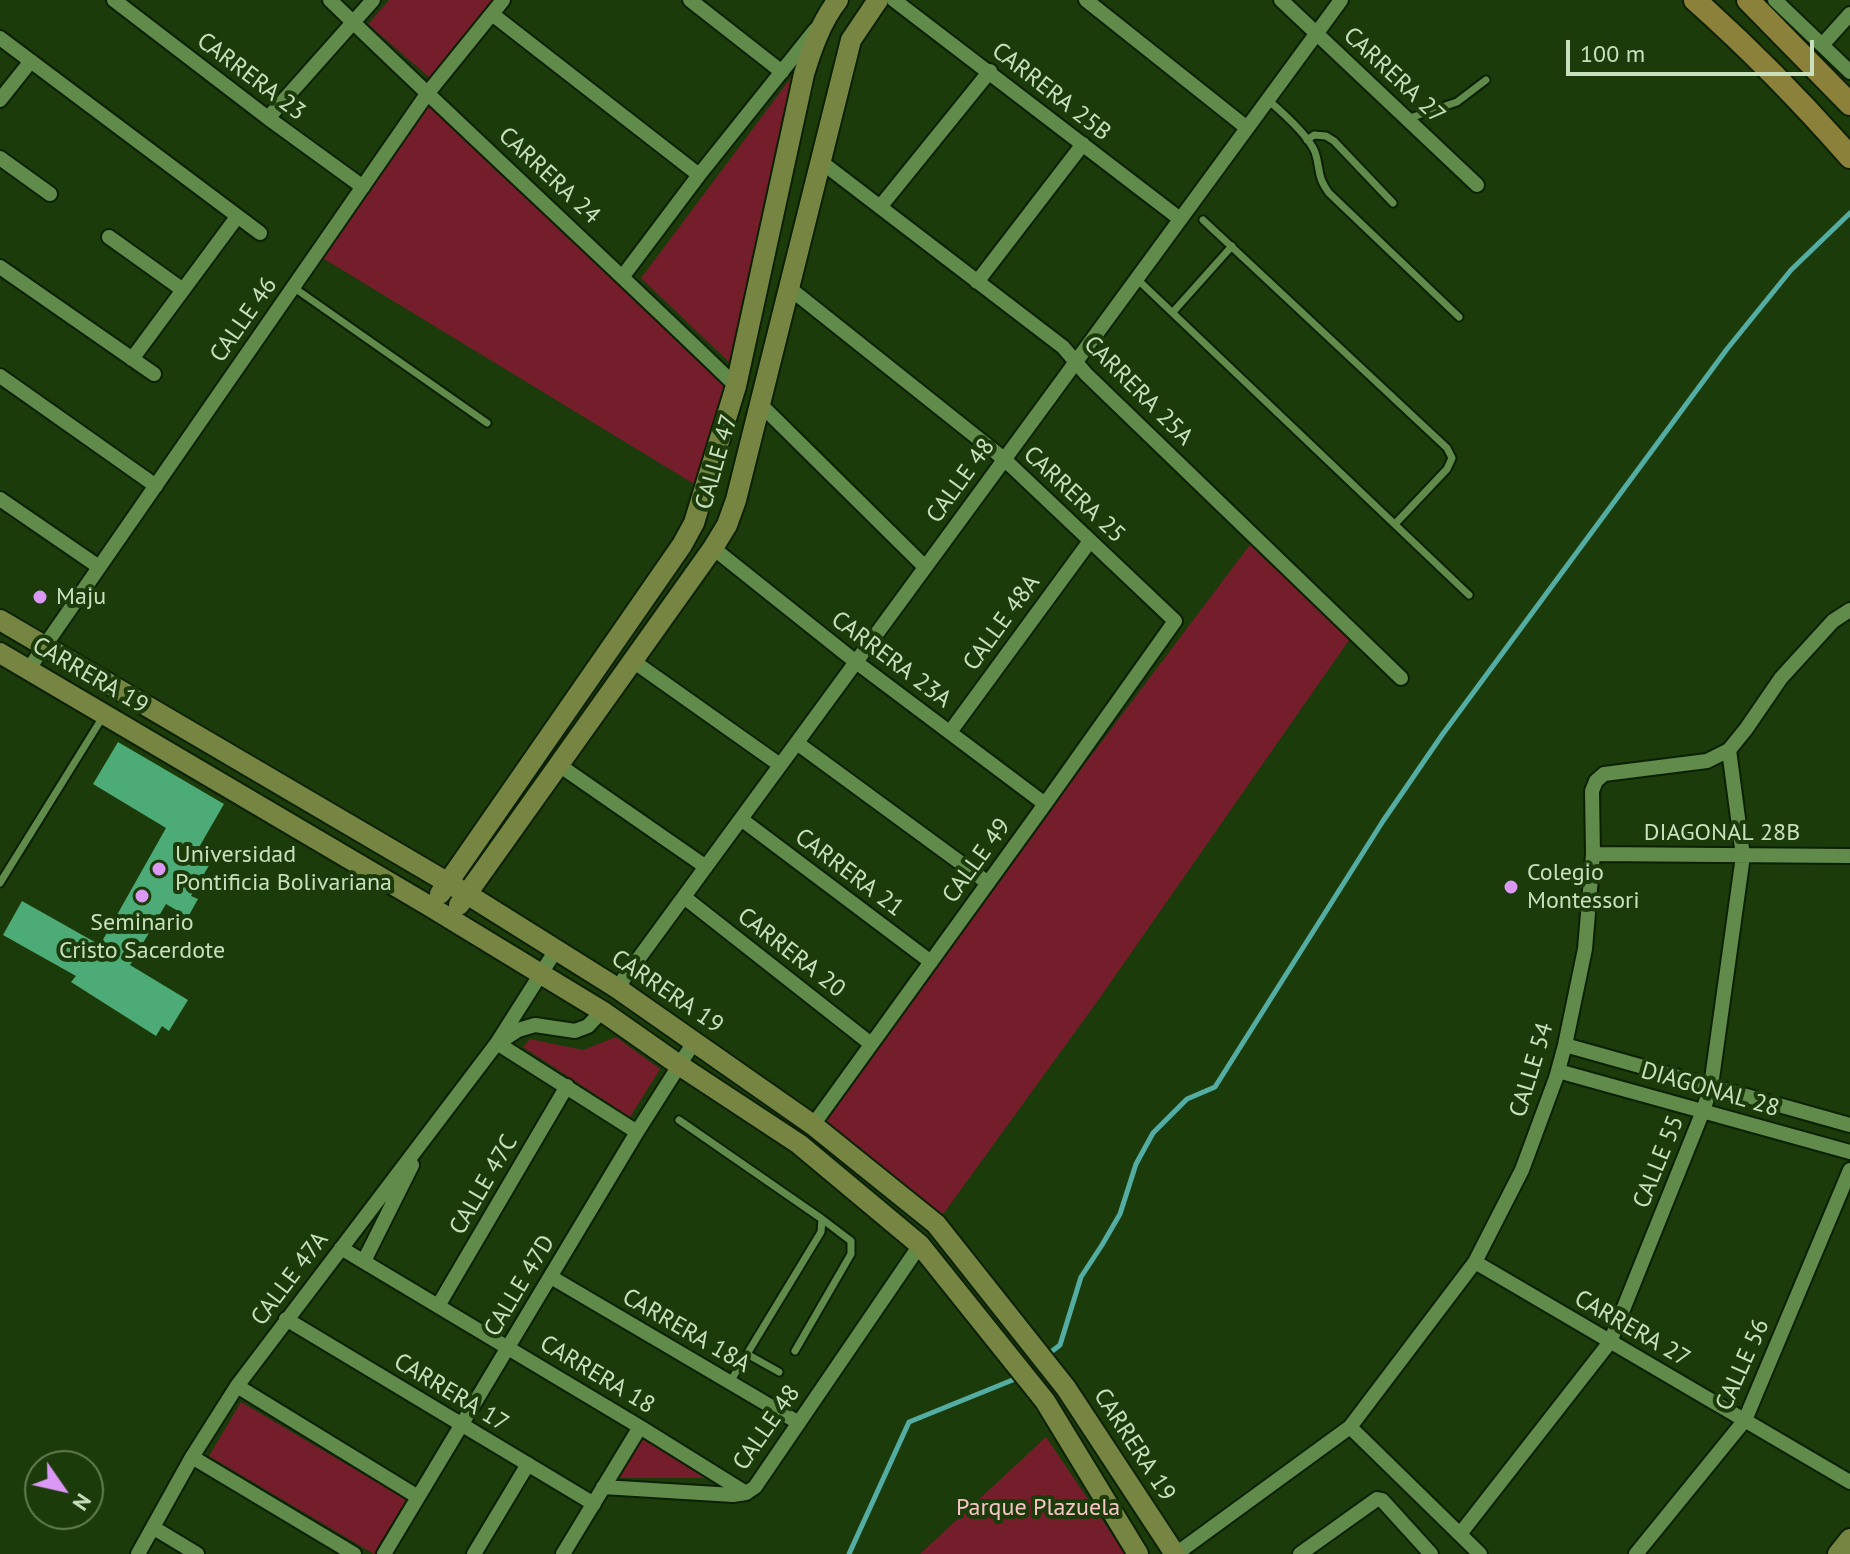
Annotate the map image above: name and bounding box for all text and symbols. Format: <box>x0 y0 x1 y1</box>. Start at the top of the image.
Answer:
street label: CARRERA 27 <box>1337 22 1451 130</box>
scale bar <box>1570 24 1818 74</box>
street label: CARRERA 23 <box>191 27 311 127</box>
street label: CARRERA 25B <box>986 37 1116 147</box>
text: 100 m <box>1580 38 1645 69</box>
street label: CARRERA 24 <box>492 122 606 230</box>
street label: CALLE 46 <box>204 272 284 368</box>
street label: CARRERA 25A <box>1077 330 1199 452</box>
street label: CALLE 47 <box>690 411 744 513</box>
street label: CALLE 48 <box>921 433 1001 529</box>
street label: CARRERA 25 <box>1017 441 1131 549</box>
street label: CALLE 48A <box>958 569 1046 677</box>
place label: Maju <box>56 583 106 611</box>
marker: Maju <box>31 588 49 606</box>
street label: CARRERA 23A <box>825 606 957 714</box>
street label: CARRERA 19 <box>27 631 153 721</box>
street label: CALLE 49 <box>937 813 1017 909</box>
street label: DIAGONAL 28B <box>1644 819 1800 847</box>
street label: CARRERA 21 <box>789 823 909 923</box>
place label: Universidad Pontificia Bolivariana <box>175 841 392 897</box>
place label: Colegio Montessori <box>1527 859 1640 915</box>
marker: Universidad Pontificia Bolivariana <box>150 860 168 878</box>
marker: Colegio Montessori <box>1502 878 1520 896</box>
marker: Seminario Cristo Sacerdote <box>133 887 151 905</box>
street label: CARRERA 20 <box>731 902 851 1004</box>
place label: Seminario Cristo Sacerdote <box>59 909 225 965</box>
street label: CARRERA 19 <box>606 944 728 1040</box>
street label: CALLE 54 <box>1504 1019 1560 1121</box>
street label: DIAGONAL 28 <box>1638 1057 1782 1123</box>
street label: CALLE 55 <box>1627 1111 1691 1213</box>
street label: CALLE 47C <box>444 1130 524 1240</box>
street label: CALLE 47A <box>245 1226 335 1332</box>
street label: CALLE 47D <box>479 1230 561 1342</box>
street label: CARRERA 18A <box>617 1283 755 1379</box>
street label: CARRERA 27 <box>1569 1284 1695 1374</box>
street label: CALLE 56 <box>1710 1315 1776 1415</box>
street label: CARRERA 18 <box>534 1329 660 1421</box>
street label: CARRERA 17 <box>388 1347 514 1439</box>
street label: CALLE 48 <box>727 1380 807 1476</box>
street label: CARRERA 19 <box>1087 1383 1181 1507</box>
north arrow <box>24 1450 104 1530</box>
text: N <box>67 1488 98 1516</box>
park label: Parque Plazuela <box>956 1494 1120 1522</box>

